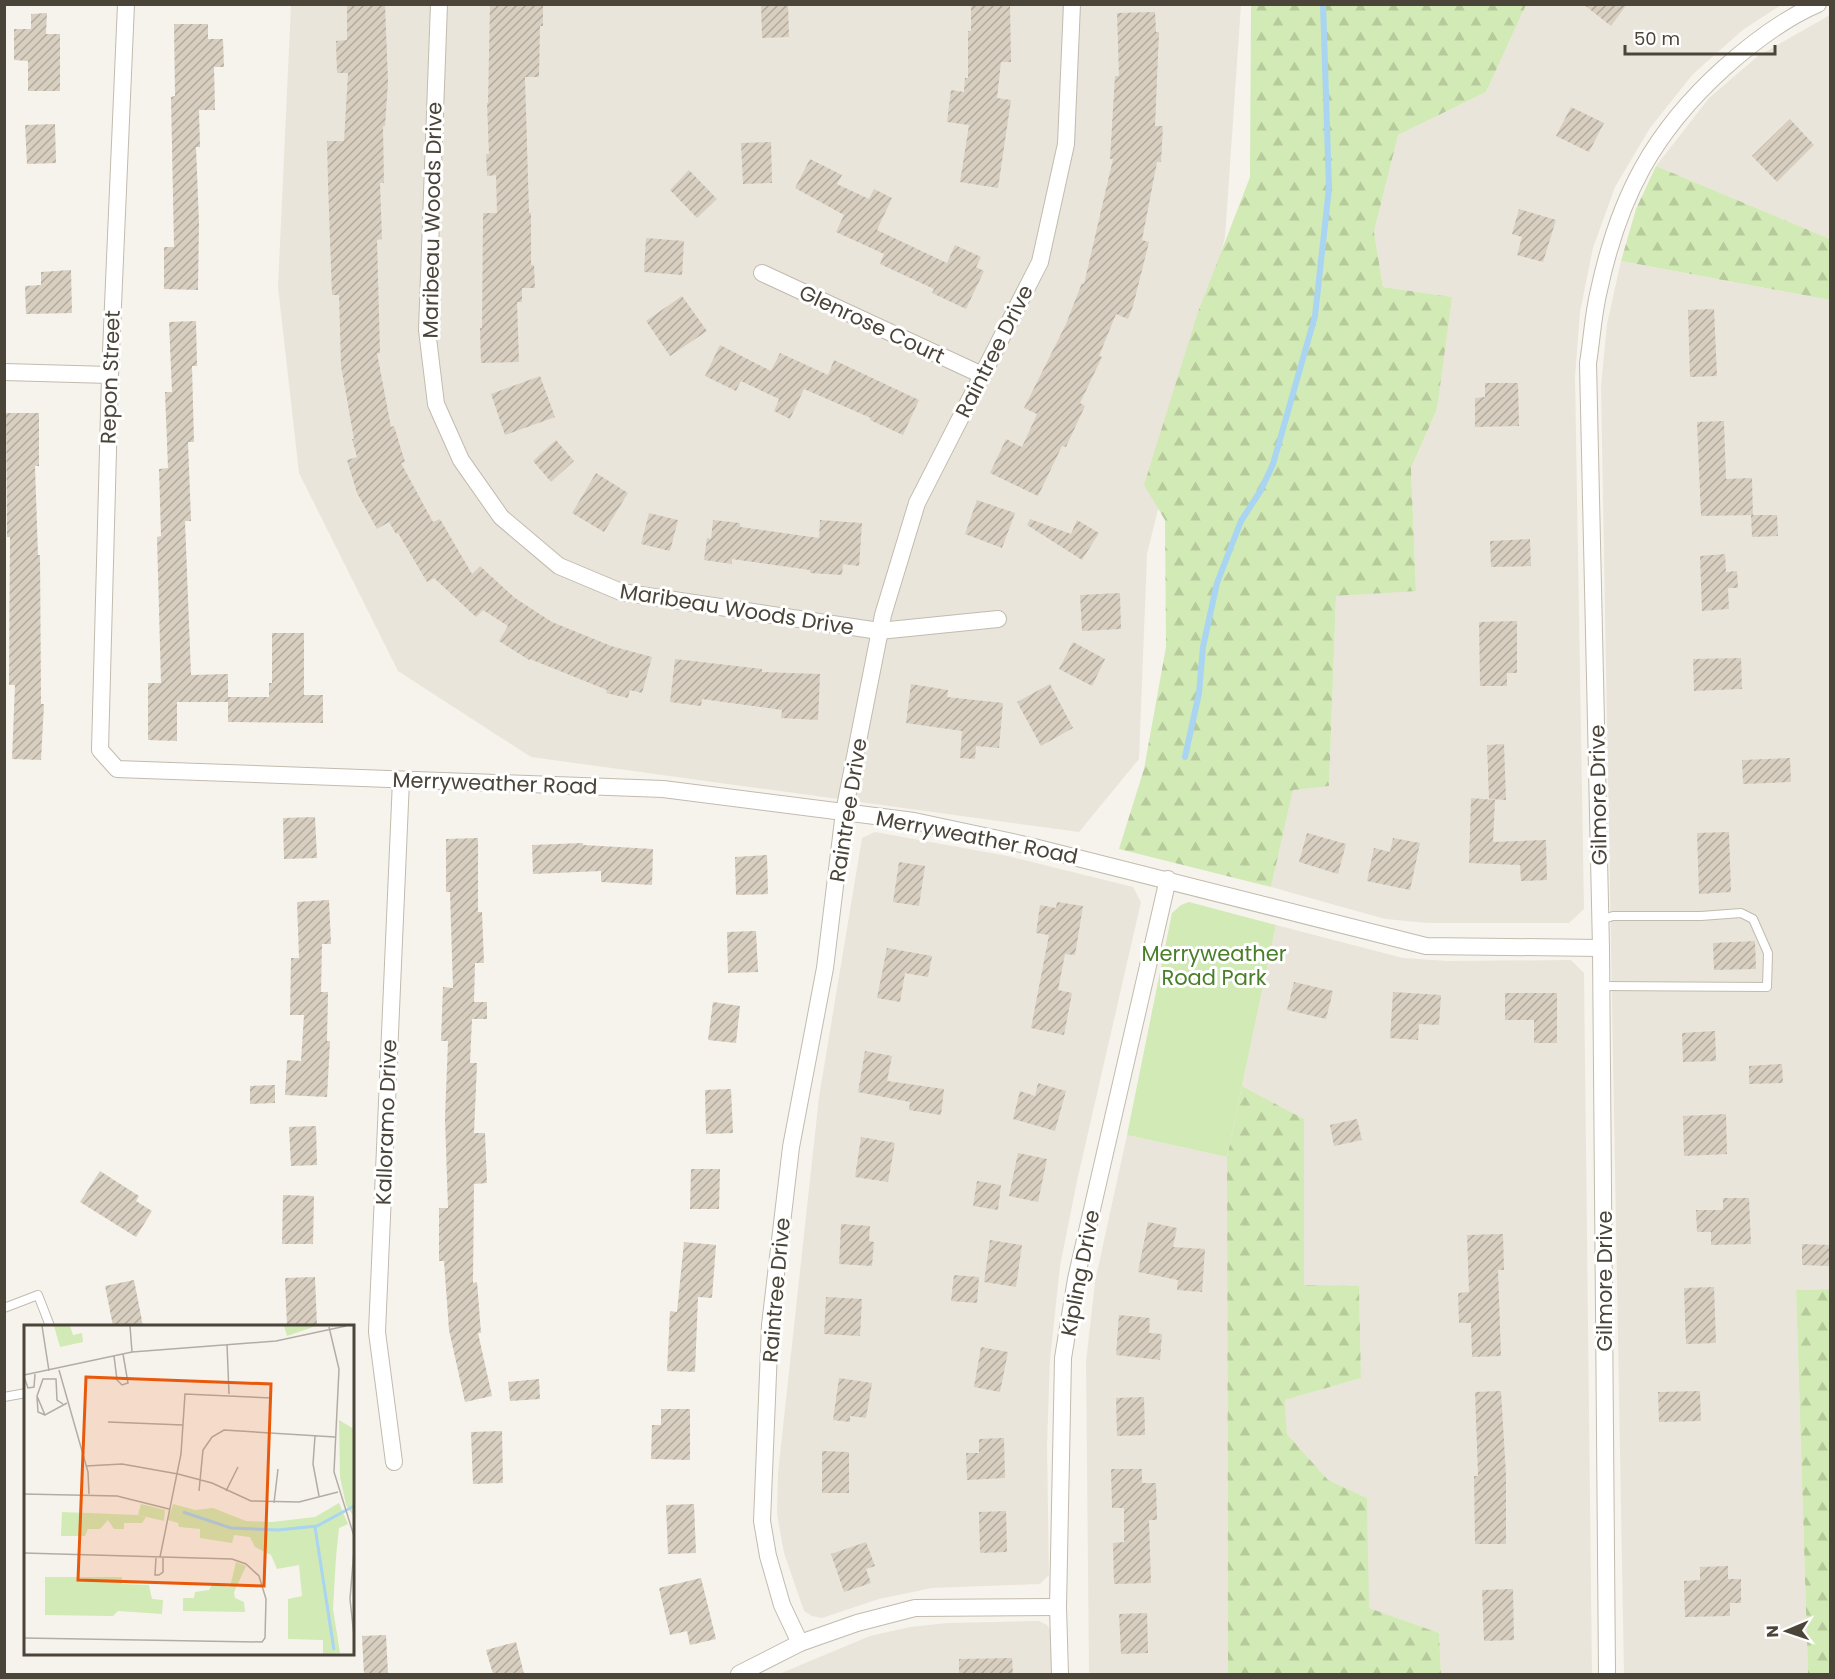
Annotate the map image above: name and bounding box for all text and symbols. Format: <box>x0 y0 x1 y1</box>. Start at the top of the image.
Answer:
scale bar <box>1625 18 1775 56</box>
text: 50 m <box>1634 26 1680 51</box>
street label: Maribeau Woods Drive <box>415 101 449 339</box>
street label: Glenrose Court <box>795 278 949 370</box>
street label: Raintree Drive <box>948 280 1040 422</box>
street label: Repon Street <box>93 310 127 444</box>
street label: Maribeau Woods Drive <box>618 576 856 642</box>
street label: Gilmore Drive <box>1582 724 1614 866</box>
street label: Raintree Drive <box>822 736 874 884</box>
street label: Merryweather Road <box>392 765 598 801</box>
street label: Merryweather Road <box>874 803 1080 871</box>
park label: Merryweather Road Park <box>1142 939 1287 992</box>
street label: Kalloramo Drive <box>369 1039 403 1205</box>
street label: Kipling Drive <box>1054 1207 1106 1339</box>
street label: Gilmore Drive <box>1590 1211 1619 1351</box>
street label: Raintree Drive <box>755 1216 797 1364</box>
inset map <box>24 1325 354 1655</box>
north arrow <box>1757 1601 1817 1661</box>
text: N <box>1761 1625 1784 1638</box>

